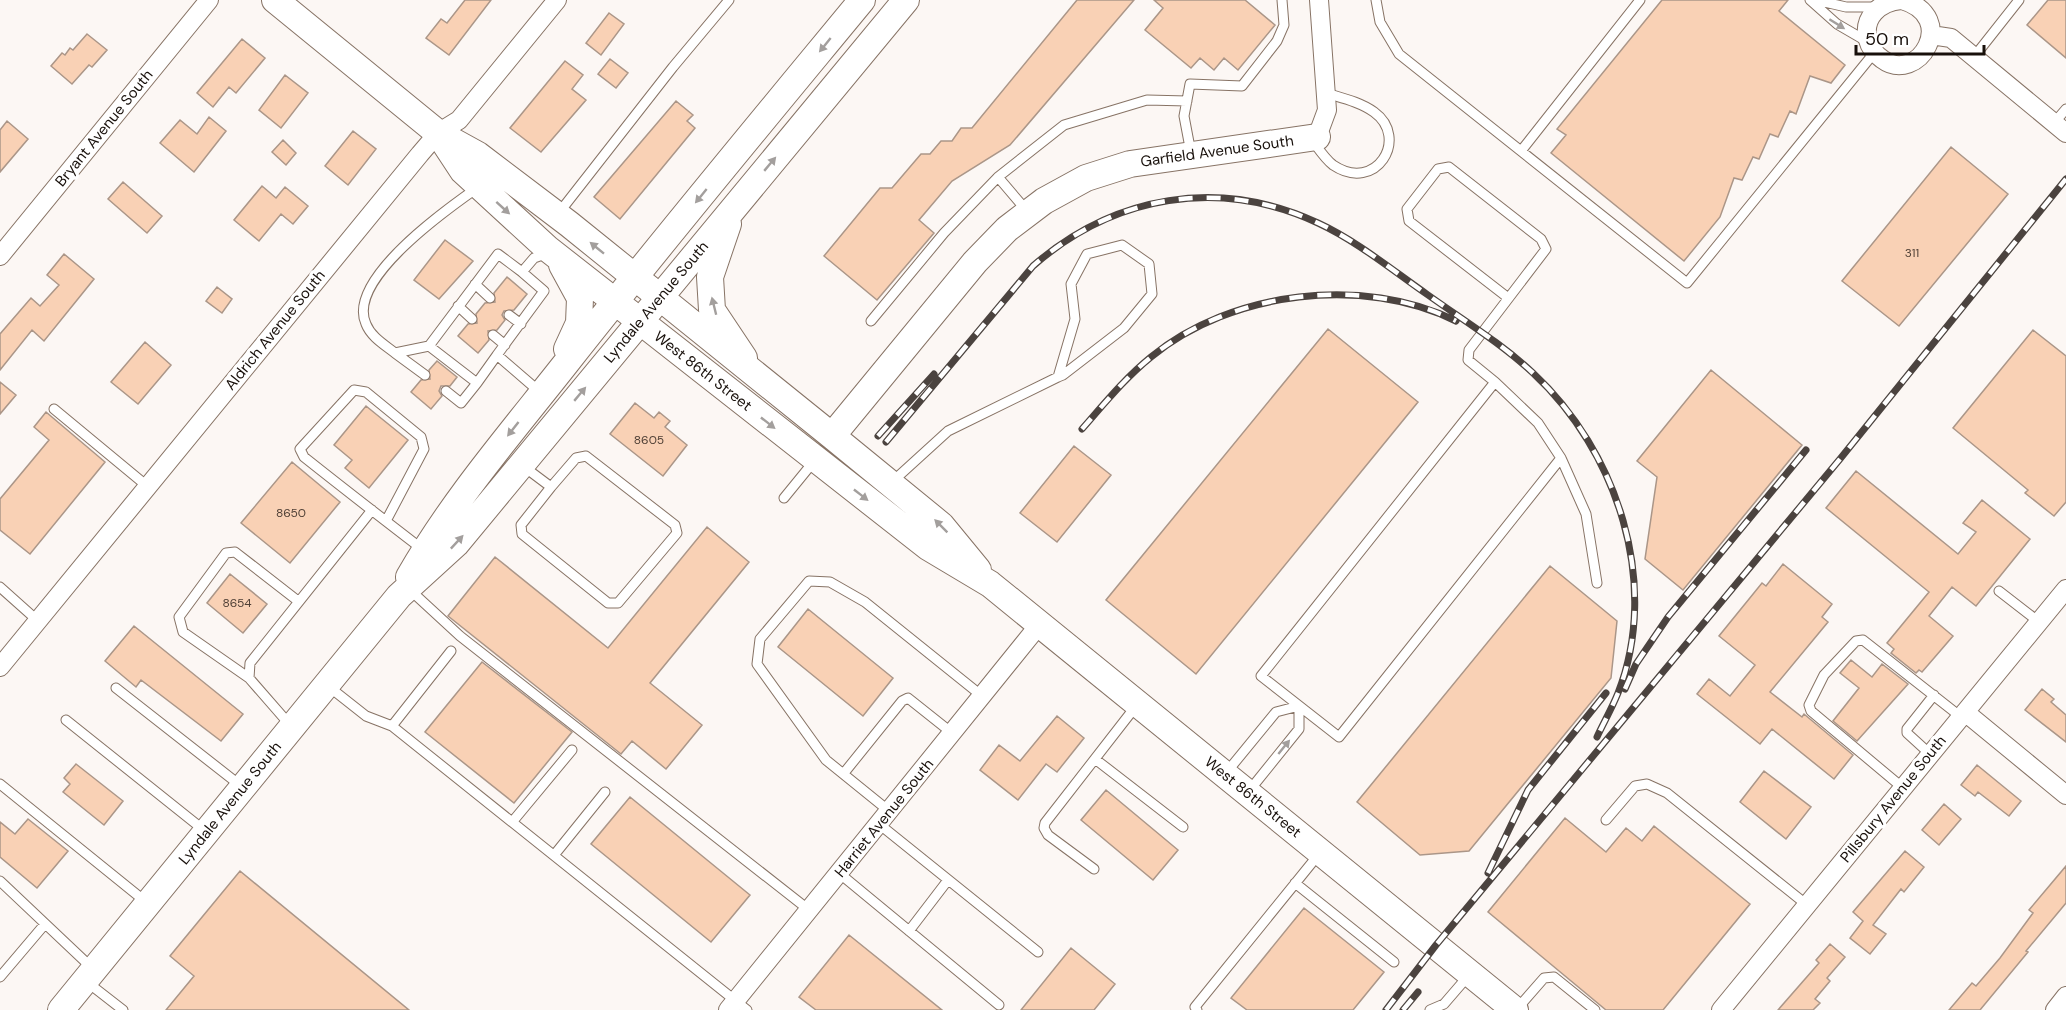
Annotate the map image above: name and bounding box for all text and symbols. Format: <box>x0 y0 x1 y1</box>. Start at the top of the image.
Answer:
one-way arrow <box>1829 18 1845 29</box>
scale bar <box>1856 18 1984 56</box>
text: 50 m <box>1865 27 1909 51</box>
one-way arrow <box>818 37 831 53</box>
street label: Bryant Avenue South <box>51 65 157 191</box>
street label: Garfield Avenue South <box>1139 130 1295 172</box>
one-way arrow <box>763 157 776 172</box>
one-way arrow <box>695 188 708 203</box>
one-way arrow <box>495 201 510 214</box>
street label: Lyndale Avenue South <box>599 237 713 367</box>
one-way arrow <box>590 242 605 254</box>
house number: 311 <box>1905 245 1919 261</box>
street label: Aldrich Avenue South <box>220 266 330 394</box>
one-way arrow <box>708 297 718 315</box>
street label: West 86th Street <box>650 327 756 416</box>
one-way arrow <box>573 387 586 402</box>
one-way arrow <box>760 416 776 429</box>
one-way arrow <box>508 422 520 437</box>
house number: 8605 <box>634 432 664 448</box>
one-way arrow <box>854 489 869 501</box>
house number: 8650 <box>276 505 306 521</box>
one-way arrow <box>934 519 948 534</box>
one-way arrow <box>450 535 463 550</box>
house number: 8654 <box>222 595 252 611</box>
street label: Pillsbury Avenue South <box>1835 731 1951 867</box>
street label: Lyndale Avenue South <box>174 737 286 869</box>
one-way arrow <box>1278 739 1291 755</box>
street label: West 86th Street <box>1201 752 1306 842</box>
street label: Harriet Avenue South <box>830 755 938 881</box>

